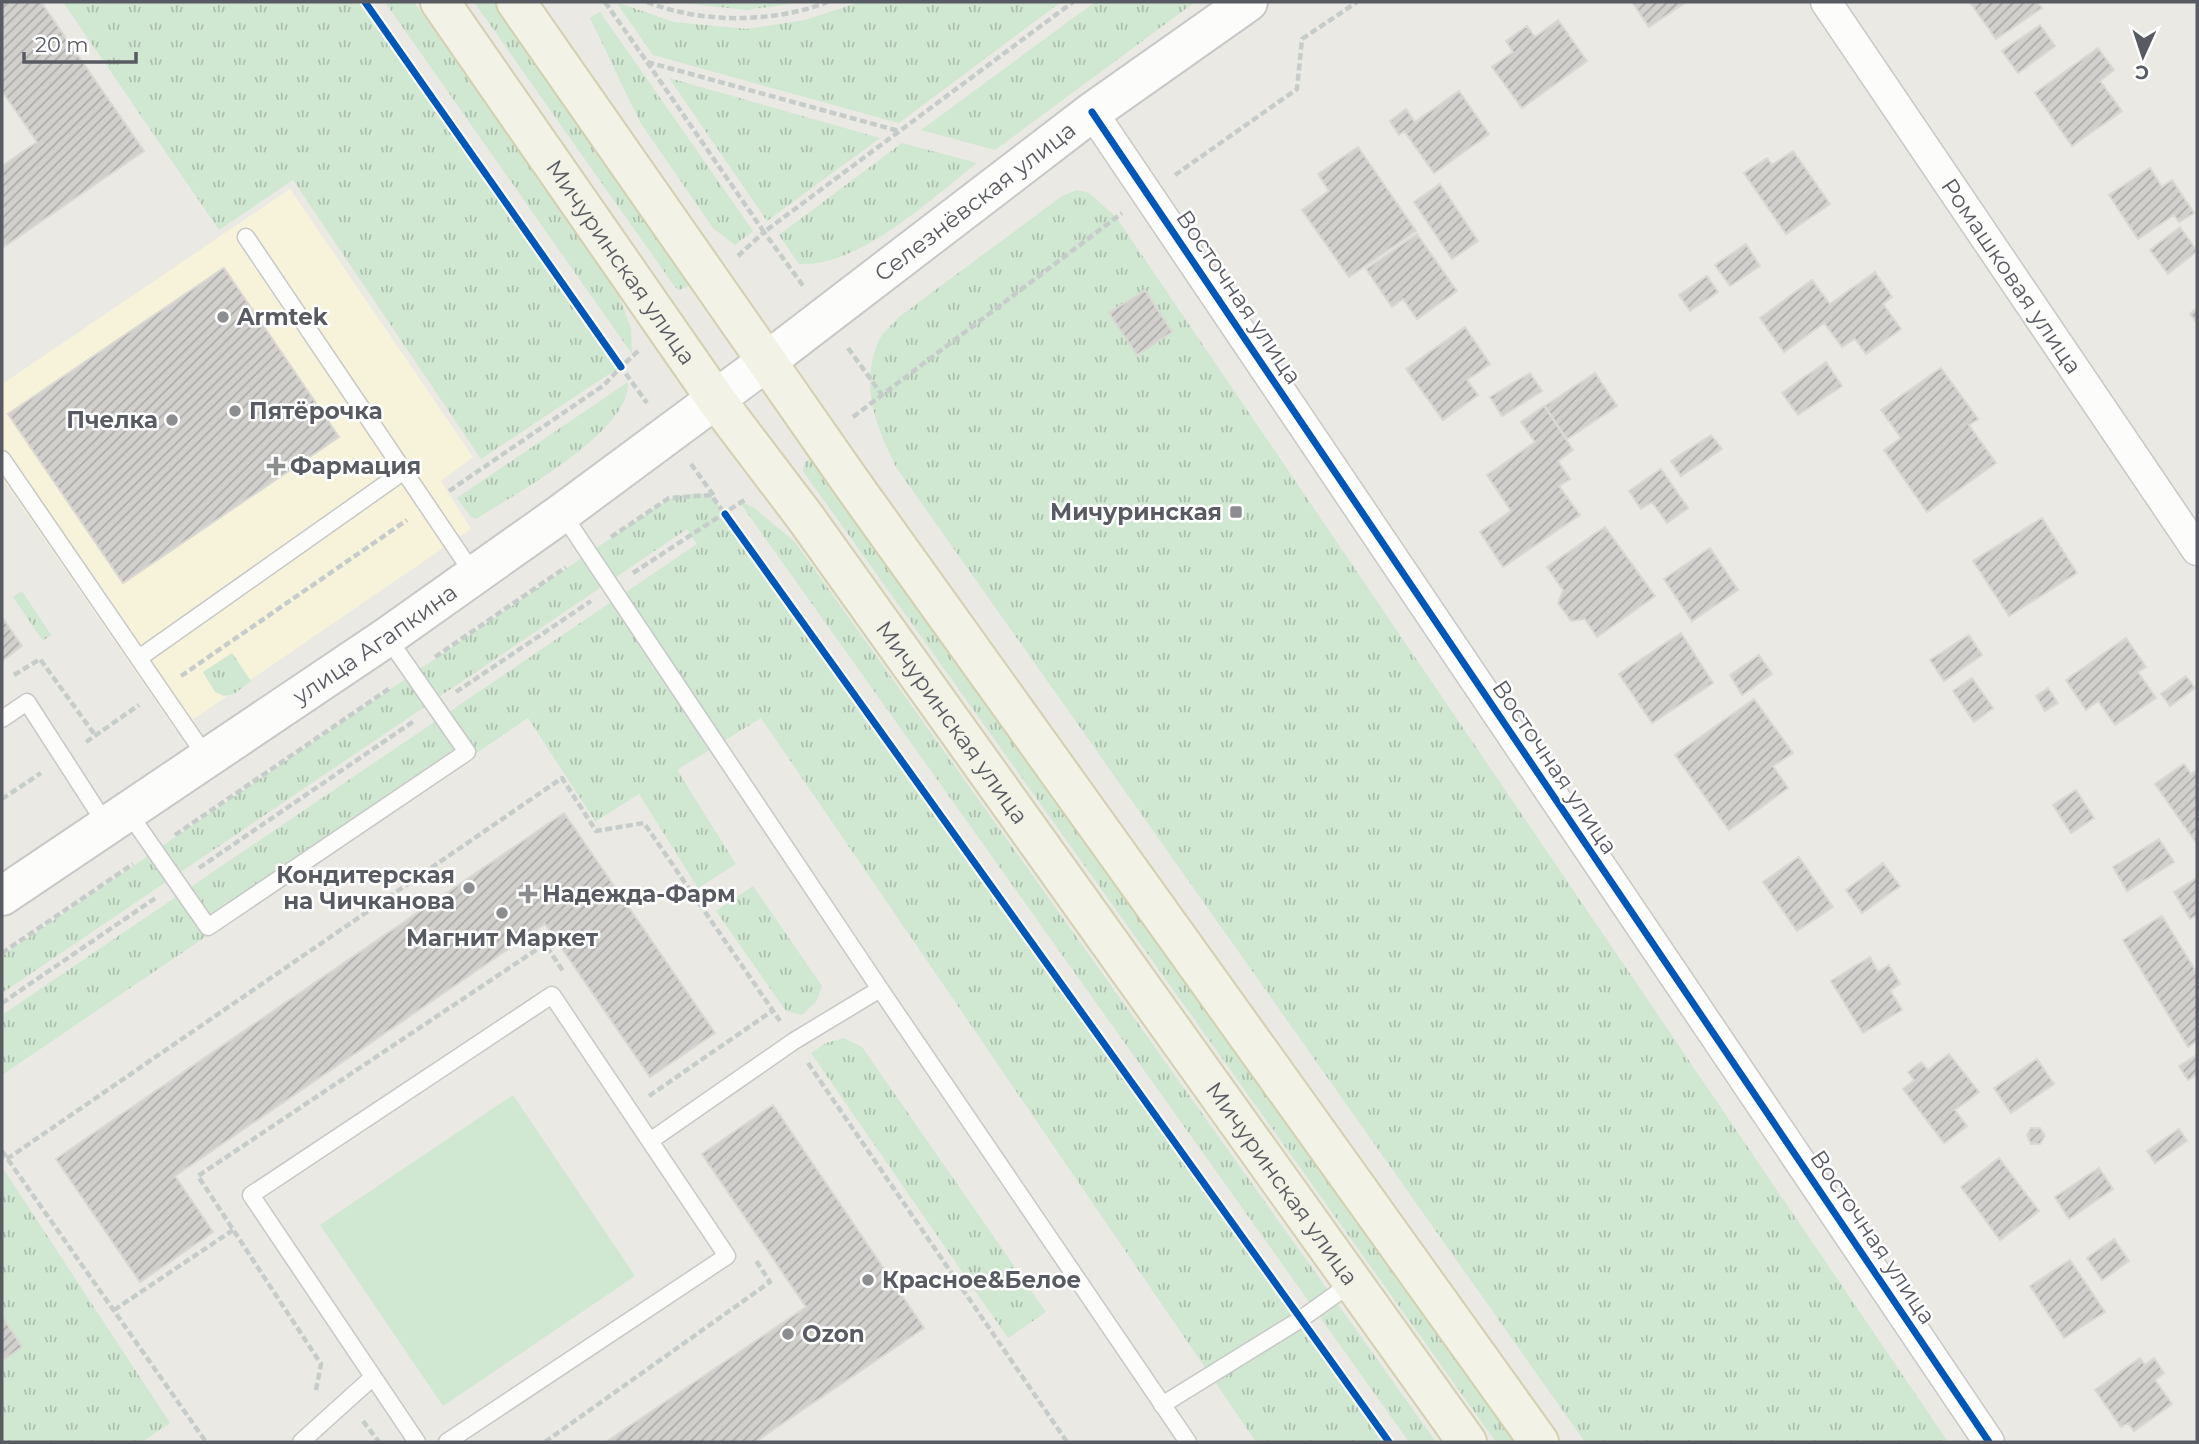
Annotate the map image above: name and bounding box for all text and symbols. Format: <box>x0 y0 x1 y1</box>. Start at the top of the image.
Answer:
scale bar <box>24 21 136 65</box>
north arrow <box>2108 21 2178 91</box>
text: 20 m <box>35 32 89 57</box>
text: С <box>2134 61 2150 84</box>
street label: Селезнёвская улица <box>869 116 1081 288</box>
street label: Мичуринская улица <box>540 155 702 370</box>
street label: Ромашковая улица <box>1935 173 2088 379</box>
street label: Восточная улица <box>1170 205 1308 389</box>
place label: Armtek <box>236 303 329 331</box>
marker: Armtek <box>215 309 231 325</box>
place label: Пятёрочка <box>249 397 383 425</box>
marker: Пятёрочка <box>227 403 243 419</box>
place label: Пчелка <box>66 406 158 434</box>
marker: Пчелка <box>164 412 180 428</box>
place label: Фармация <box>290 452 421 480</box>
marker: Фармация <box>268 458 284 474</box>
place label: Мичуринская <box>1050 498 1222 526</box>
marker: Мичуринская <box>1228 504 1244 520</box>
street label: улица Агапкина <box>287 578 462 711</box>
street label: Мичуринская улица <box>870 615 1034 829</box>
street label: Восточная улица <box>1486 675 1624 859</box>
place label: Кондитерская на Чичканова <box>276 861 455 915</box>
marker: Кондитерская на Чичканова <box>461 880 477 896</box>
place label: Надежда-Фарм <box>542 880 736 908</box>
marker: Надежда-Фарм <box>520 886 536 902</box>
marker: Магнит Маркет <box>494 905 510 921</box>
place label: Магнит Маркет <box>406 924 599 952</box>
street label: Мичуринская улица <box>1200 1077 1364 1291</box>
street label: Восточная улица <box>1804 1145 1942 1329</box>
place label: Красное&Белое <box>882 1266 1081 1294</box>
marker: Красное&Белое <box>860 1272 876 1288</box>
place label: Ozon <box>802 1320 865 1348</box>
marker: Ozon <box>780 1326 796 1342</box>

